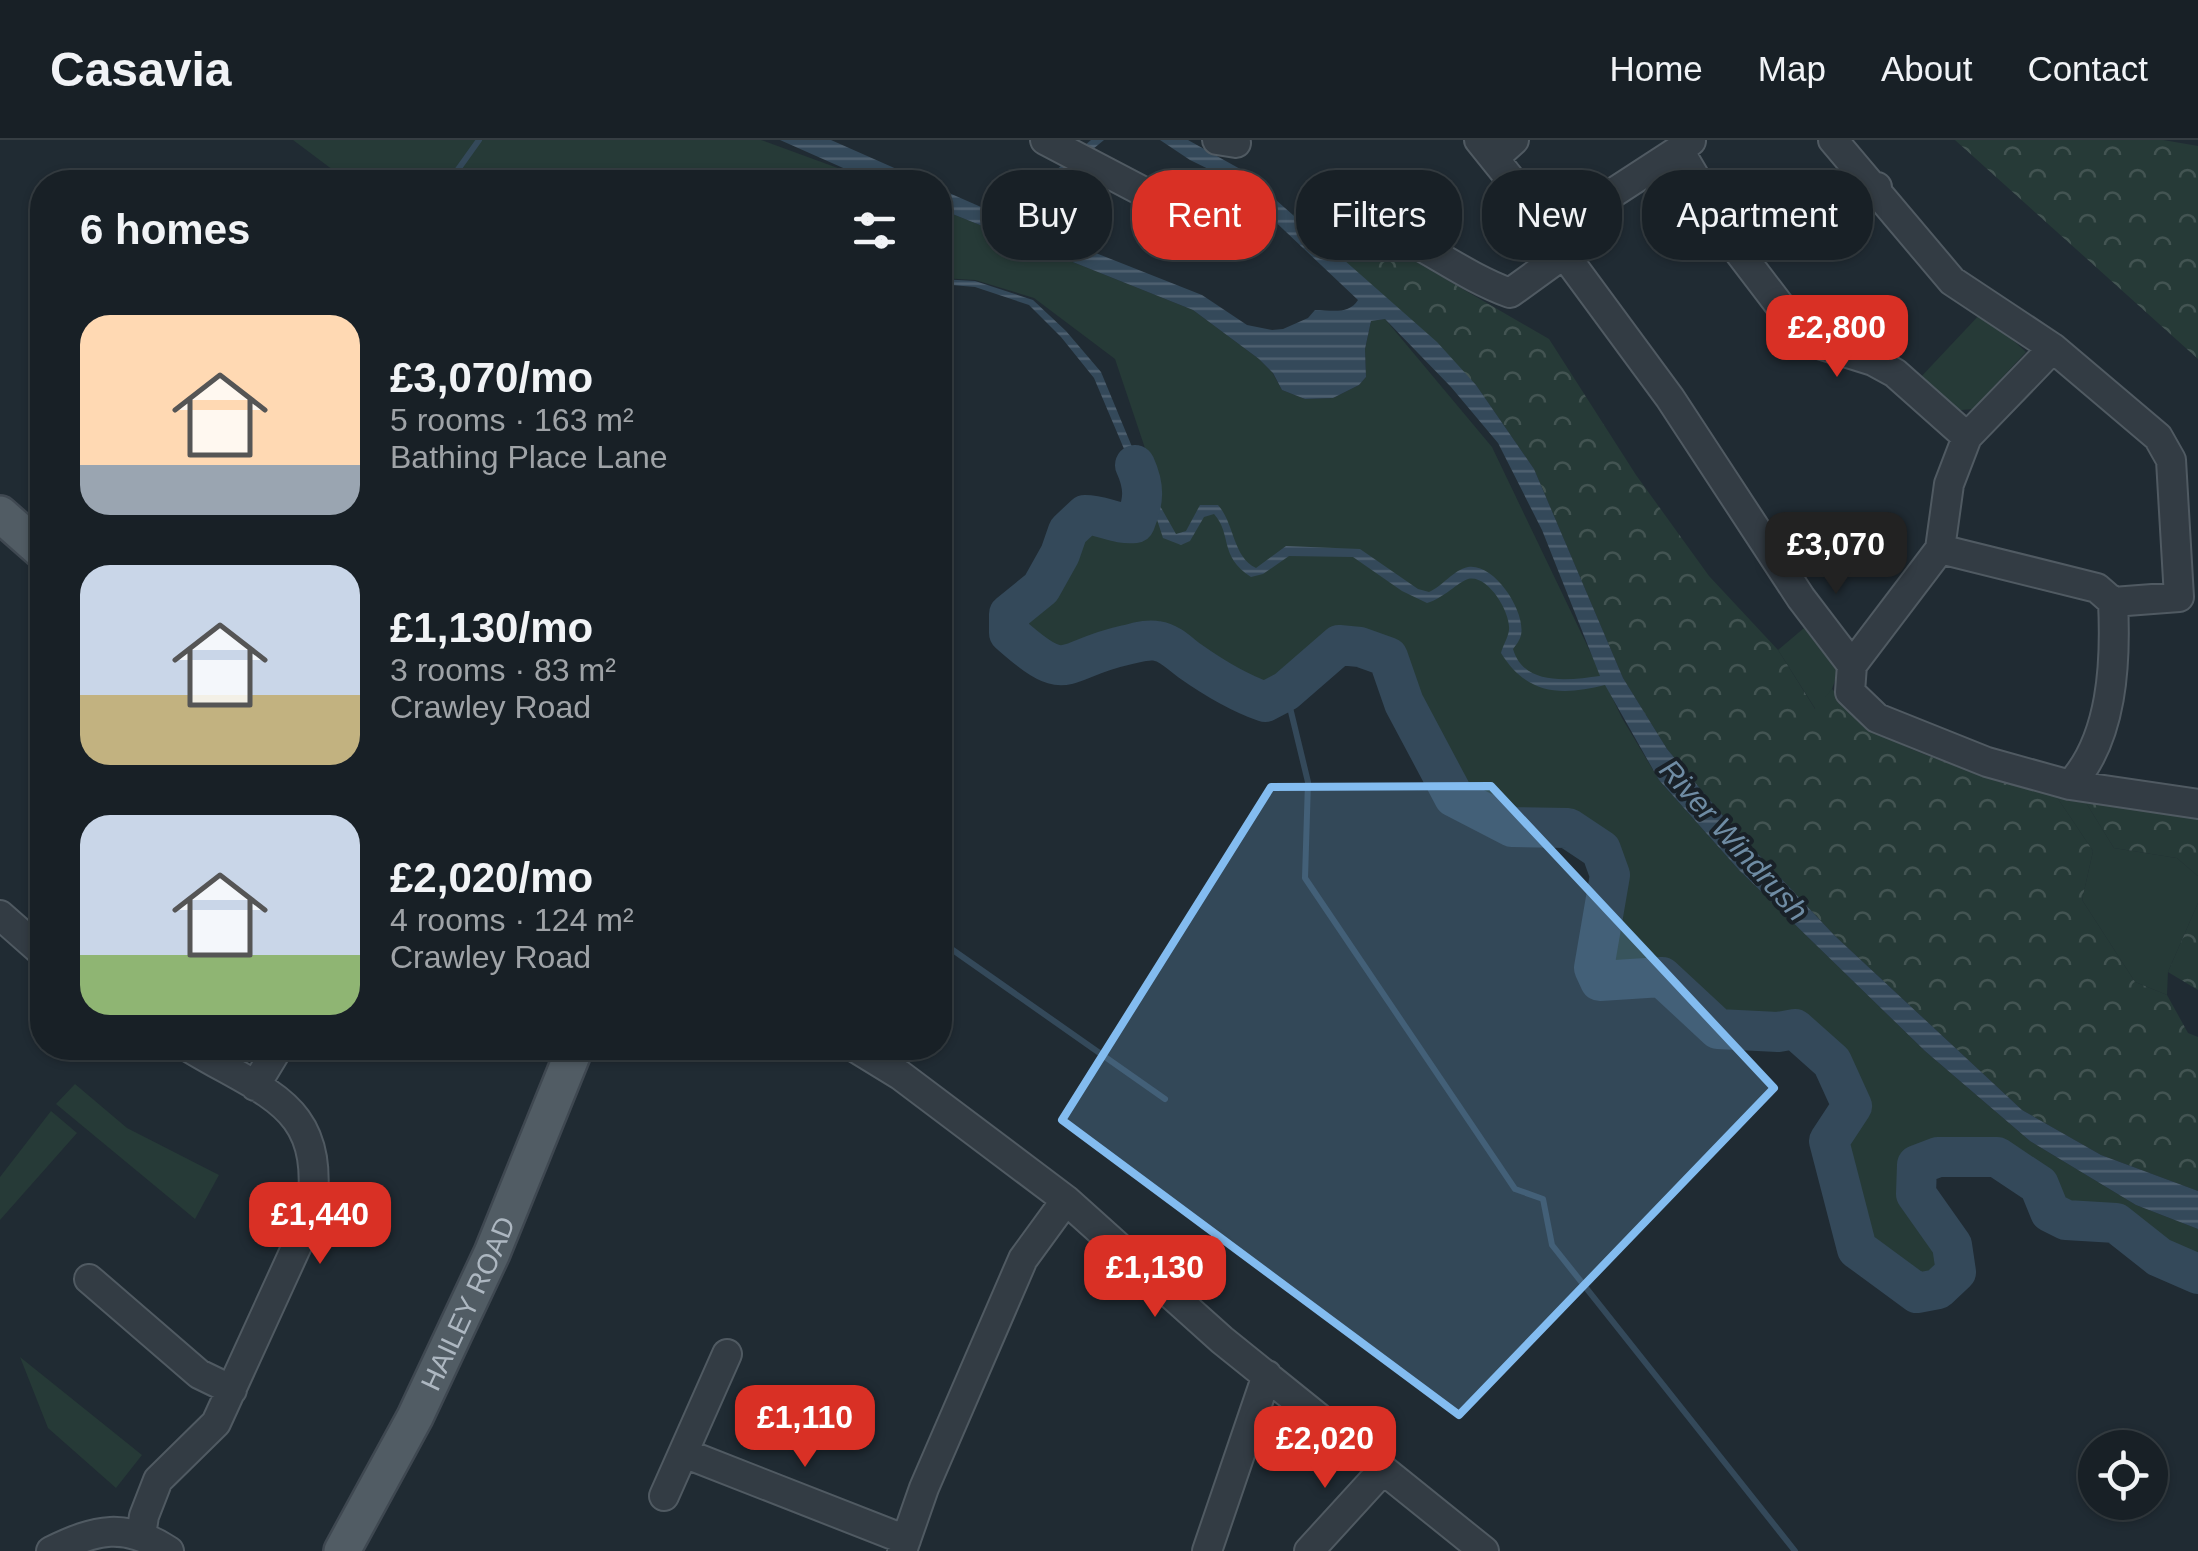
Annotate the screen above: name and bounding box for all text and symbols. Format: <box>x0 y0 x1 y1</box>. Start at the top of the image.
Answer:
text: Casavia <box>50 43 231 96</box>
text: Home <box>1609 49 1703 88</box>
text: Map <box>1758 49 1826 88</box>
text: About <box>1881 49 1972 88</box>
text: Contact <box>2027 49 2148 88</box>
chip: Buy <box>982 170 1112 260</box>
chip: Rent <box>1132 170 1276 260</box>
chip: Filters <box>1296 170 1462 260</box>
chip: New <box>1482 170 1622 260</box>
chip: Apartment <box>1642 170 1873 260</box>
icon: filters <box>847 203 902 258</box>
text: 6 homes <box>80 206 250 253</box>
pin: £2,800 <box>1756 295 1918 380</box>
text: £2,800 <box>1788 309 1886 345</box>
text: £3,070/mo <box>390 354 593 401</box>
icon: home <box>160 355 280 475</box>
text: 5 rooms · 163 m² <box>390 402 634 438</box>
text: Bathing Place Lane <box>390 439 668 475</box>
pin: £3,070 <box>1755 512 1917 597</box>
text: £3,070 <box>1787 526 1885 562</box>
text: £1,130/mo <box>390 604 593 651</box>
icon: home <box>160 605 280 725</box>
text: 3 rooms · 83 m² <box>390 652 616 688</box>
text: Crawley Road <box>390 689 591 725</box>
water label: River Windrush <box>1653 753 1815 927</box>
text: £2,020/mo <box>390 854 593 901</box>
icon: home <box>160 855 280 975</box>
text: 4 rooms · 124 m² <box>390 902 634 938</box>
text: Crawley Road <box>390 939 591 975</box>
pin: £1,440 <box>239 1182 401 1267</box>
text: £1,440 <box>271 1196 369 1232</box>
street label: HAILEY ROAD <box>414 1212 521 1395</box>
pin: £1,130 <box>1074 1235 1236 1320</box>
text: £1,130 <box>1106 1249 1204 1285</box>
pin: £1,110 <box>724 1385 886 1470</box>
text: £1,110 <box>757 1399 853 1435</box>
pin: £2,020 <box>1244 1406 1406 1491</box>
text: £2,020 <box>1276 1420 1374 1456</box>
map controls <box>2078 1430 2168 1520</box>
button: locate <box>2078 1430 2168 1520</box>

